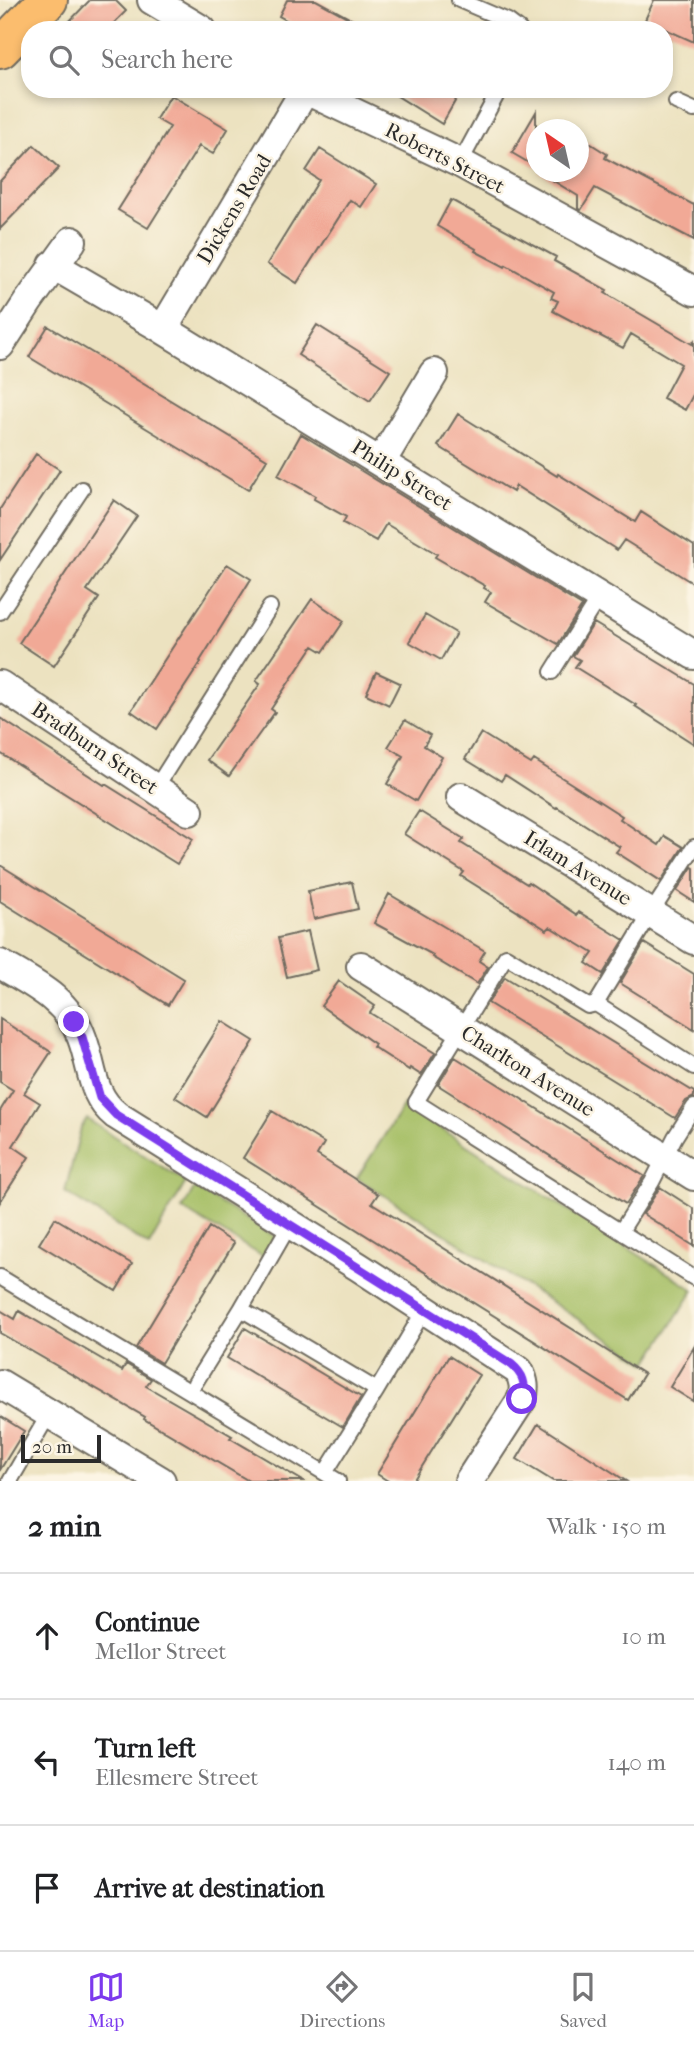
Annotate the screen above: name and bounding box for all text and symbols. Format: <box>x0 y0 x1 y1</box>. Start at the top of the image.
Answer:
search box <box>21 21 673 98</box>
icon: search <box>45 41 83 79</box>
text: Search here <box>101 44 233 75</box>
street label: Roberts Street <box>381 118 509 199</box>
north arrow <box>526 119 589 182</box>
street label: Dickens Road <box>192 149 276 268</box>
street label: Philip Street <box>347 435 457 516</box>
street label: Bradburn Street <box>27 697 163 799</box>
street label: Irlam Avenue <box>520 825 636 911</box>
route end <box>58 1006 89 1037</box>
street label: Charlton Avenue <box>457 1020 599 1122</box>
route start <box>506 1383 537 1414</box>
scale bar <box>21 1432 102 1464</box>
text: 20 m <box>32 1436 72 1458</box>
text: 2 min <box>28 1509 101 1544</box>
text: Walk · 150 m <box>547 1513 666 1540</box>
text: Continue <box>95 1607 200 1638</box>
icon: ahead <box>28 1617 66 1655</box>
text: 10 m <box>621 1623 666 1650</box>
text: Mellor Street <box>95 1638 227 1665</box>
text: Turn left <box>95 1733 196 1764</box>
icon: left <box>28 1743 66 1781</box>
text: 140 m <box>607 1749 666 1776</box>
text: Ellesmere Street <box>95 1764 259 1791</box>
icon: arrive <box>28 1869 66 1907</box>
text: Arrive at destination <box>95 1873 325 1904</box>
tab: Map <box>87 1968 125 2032</box>
tab: Directions <box>300 1968 385 2032</box>
tab: Saved <box>560 1968 607 2032</box>

